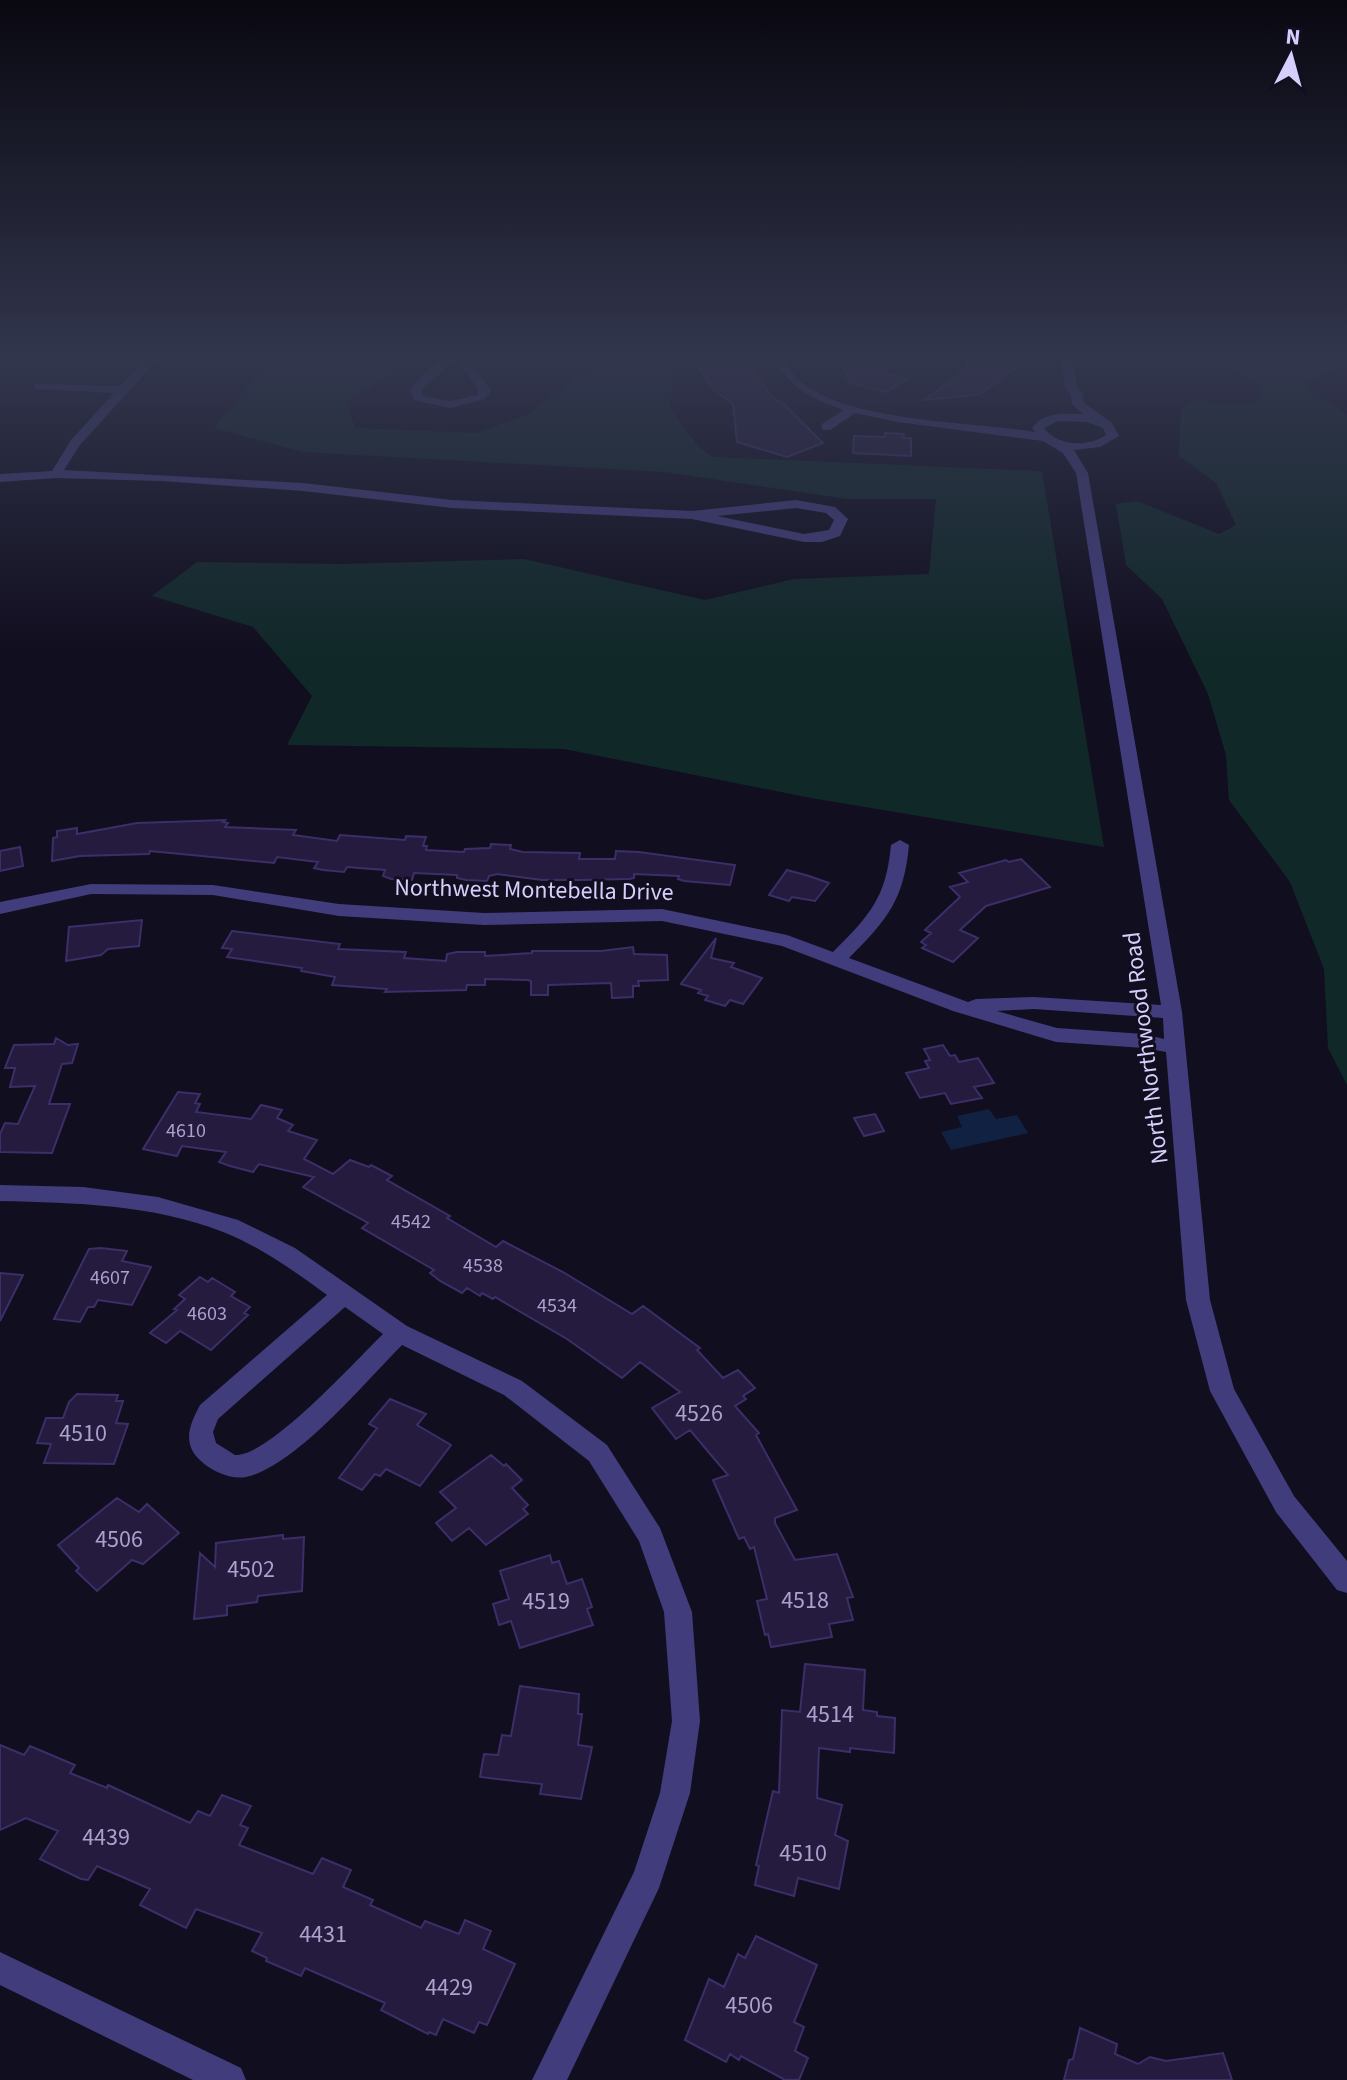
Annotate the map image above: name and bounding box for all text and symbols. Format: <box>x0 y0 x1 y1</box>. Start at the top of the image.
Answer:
north arrow <box>1251 16 1331 96</box>
text: N <box>1284 20 1302 54</box>
street label: Northwest Montebella Drive <box>394 870 674 910</box>
street label: North Northwood Road <box>1114 930 1178 1166</box>
house number: 4610 <box>166 1117 206 1145</box>
house number: 4542 <box>391 1208 431 1236</box>
house number: 4538 <box>463 1252 503 1280</box>
house number: 4607 <box>90 1264 130 1292</box>
house number: 4534 <box>537 1292 577 1320</box>
house number: 4603 <box>187 1300 227 1328</box>
house number: 4526 <box>675 1396 723 1431</box>
house number: 4510 <box>59 1416 107 1451</box>
house number: 4506 <box>95 1522 143 1557</box>
house number: 4502 <box>227 1552 275 1587</box>
house number: 4518 <box>781 1583 829 1618</box>
house number: 4519 <box>522 1584 570 1619</box>
house number: 4514 <box>806 1697 854 1732</box>
house number: 4439 <box>82 1820 130 1855</box>
house number: 4510 <box>779 1836 827 1871</box>
house number: 4431 <box>299 1917 347 1952</box>
house number: 4429 <box>425 1970 473 2005</box>
house number: 4506 <box>725 1988 773 2023</box>

